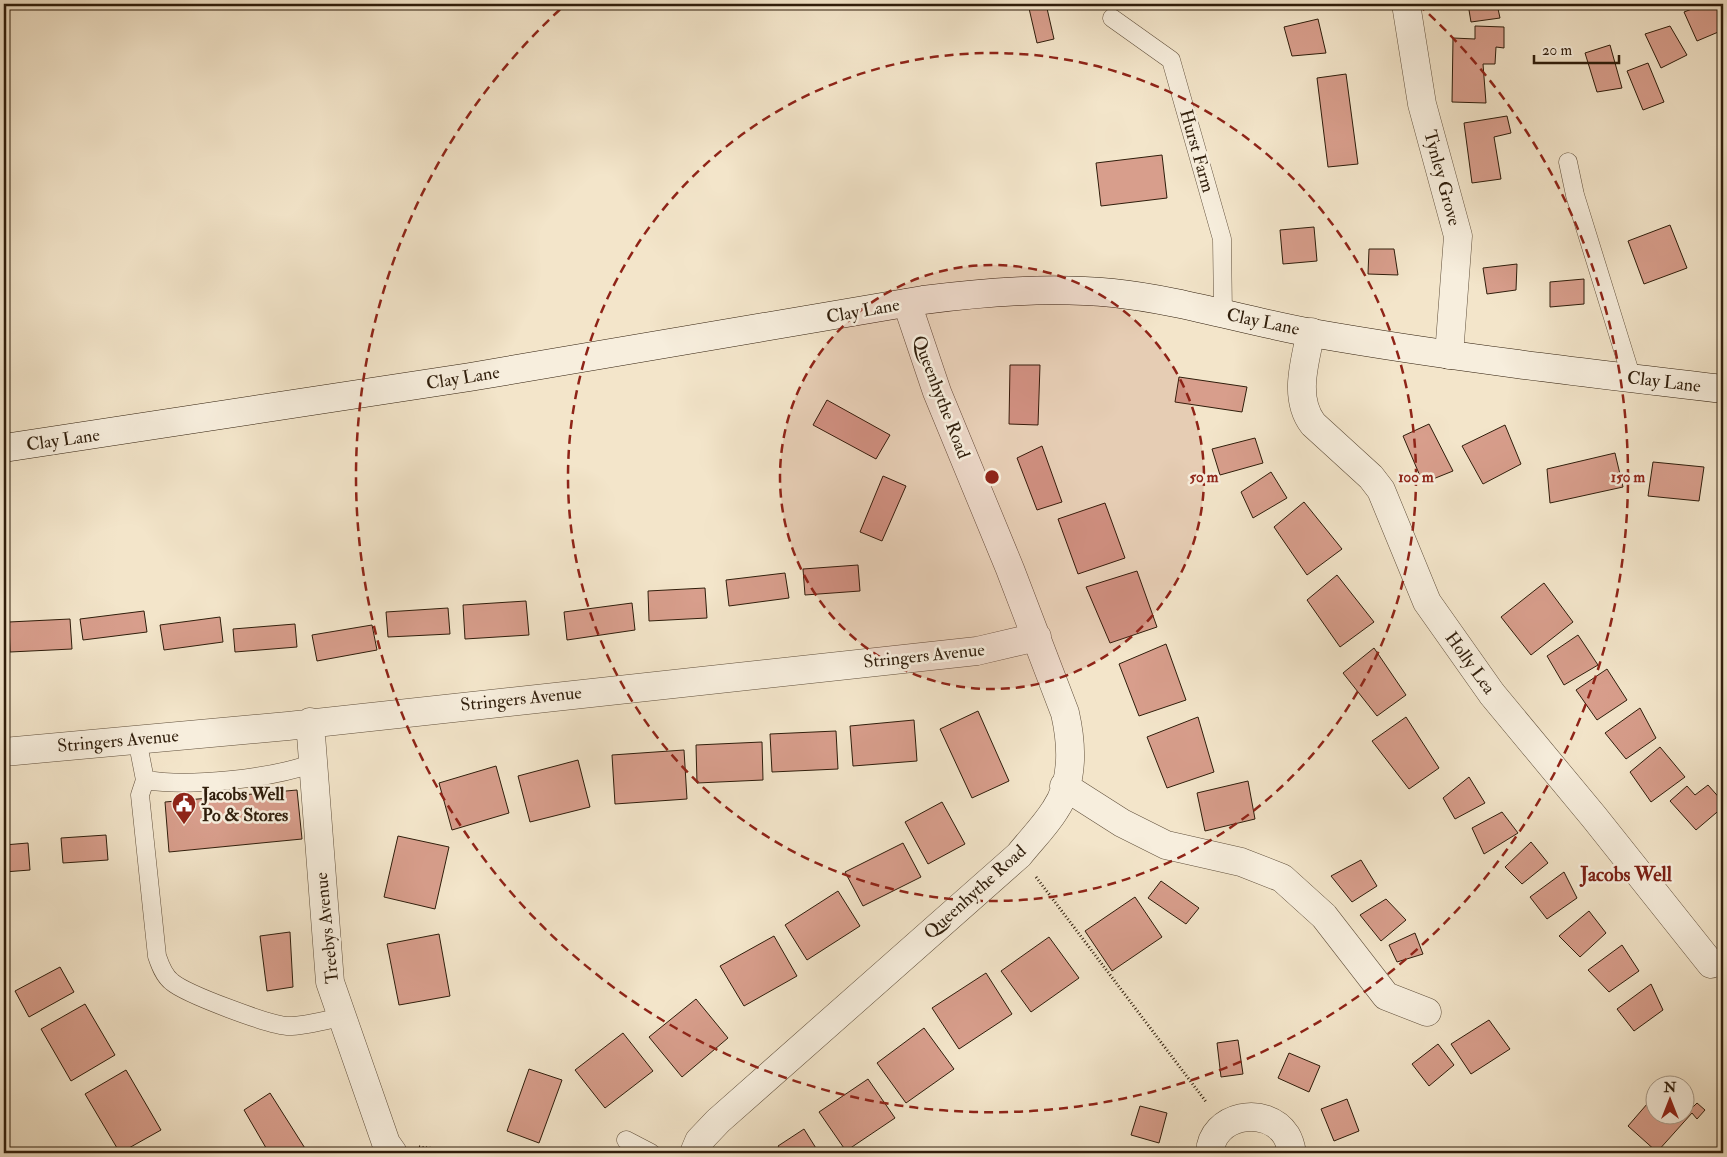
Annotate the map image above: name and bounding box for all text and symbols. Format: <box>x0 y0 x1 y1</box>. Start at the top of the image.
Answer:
scale bar <box>1534 32 1620 64</box>
text: 20 m <box>1542 41 1572 60</box>
street label: Hurst Farm <box>1174 107 1220 195</box>
street label: Tynley Grove <box>1418 128 1466 229</box>
street label: Clay Lane <box>825 293 902 329</box>
street label: Clay Lane <box>1224 303 1302 341</box>
street label: Queenhythe Road <box>907 332 975 462</box>
street label: Clay Lane <box>425 361 502 395</box>
street label: Clay Lane <box>1626 366 1703 398</box>
street label: Clay Lane <box>25 423 102 457</box>
centre of rings <box>983 468 1001 486</box>
text: 50 m <box>1190 468 1219 487</box>
text: 100 m <box>1398 468 1434 487</box>
text: 150 m <box>1611 468 1645 487</box>
street label: Holly Lea <box>1440 627 1501 699</box>
street label: Stringers Avenue <box>862 638 986 674</box>
street label: Stringers Avenue <box>459 681 583 717</box>
street label: Stringers Avenue <box>56 724 180 758</box>
place label: Jacobs Well Po & Stores <box>201 783 288 827</box>
public building icon: Jacobs Well Po & Stores <box>171 791 197 825</box>
street label: Queenhythe Road <box>919 840 1031 944</box>
district label: Jacobs Well <box>1579 862 1673 887</box>
street label: Treebys Avenue <box>310 871 344 985</box>
north arrow <box>1644 1074 1694 1124</box>
text: N <box>1663 1079 1677 1096</box>

